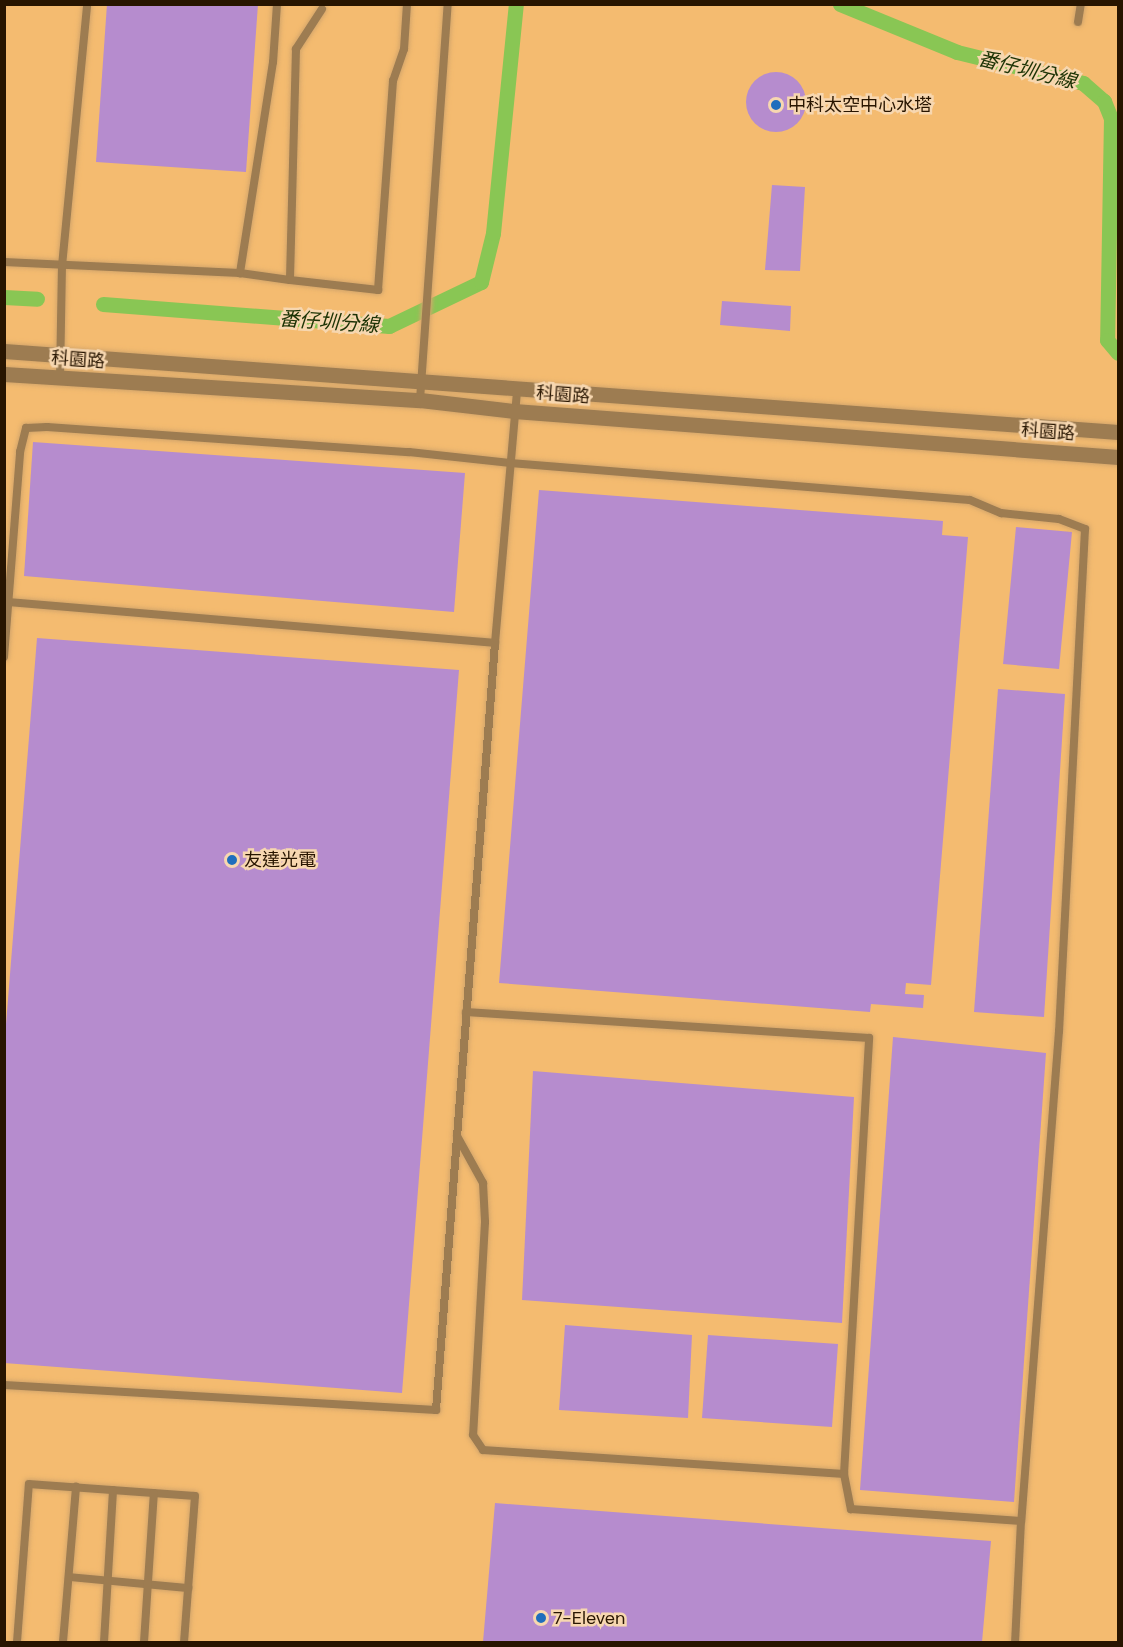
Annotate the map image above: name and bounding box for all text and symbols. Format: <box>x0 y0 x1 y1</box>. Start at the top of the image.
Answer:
water label: 番仔圳分線 <box>976 46 1078 94</box>
place label: 中科太空中心水塔 <box>788 94 932 116</box>
marker: 中科太空中心水塔 <box>769 98 783 112</box>
water label: 番仔圳分線 <box>278 307 380 337</box>
street label: 科園路 <box>50 347 106 373</box>
street label: 科園路 <box>535 382 591 408</box>
street label: 科園路 <box>1020 419 1076 445</box>
place label: 友達光電 <box>244 849 316 871</box>
marker: 友達光電 <box>225 853 239 867</box>
place label: 7-Eleven <box>553 1607 625 1629</box>
marker: 7-Eleven <box>534 1611 548 1625</box>

